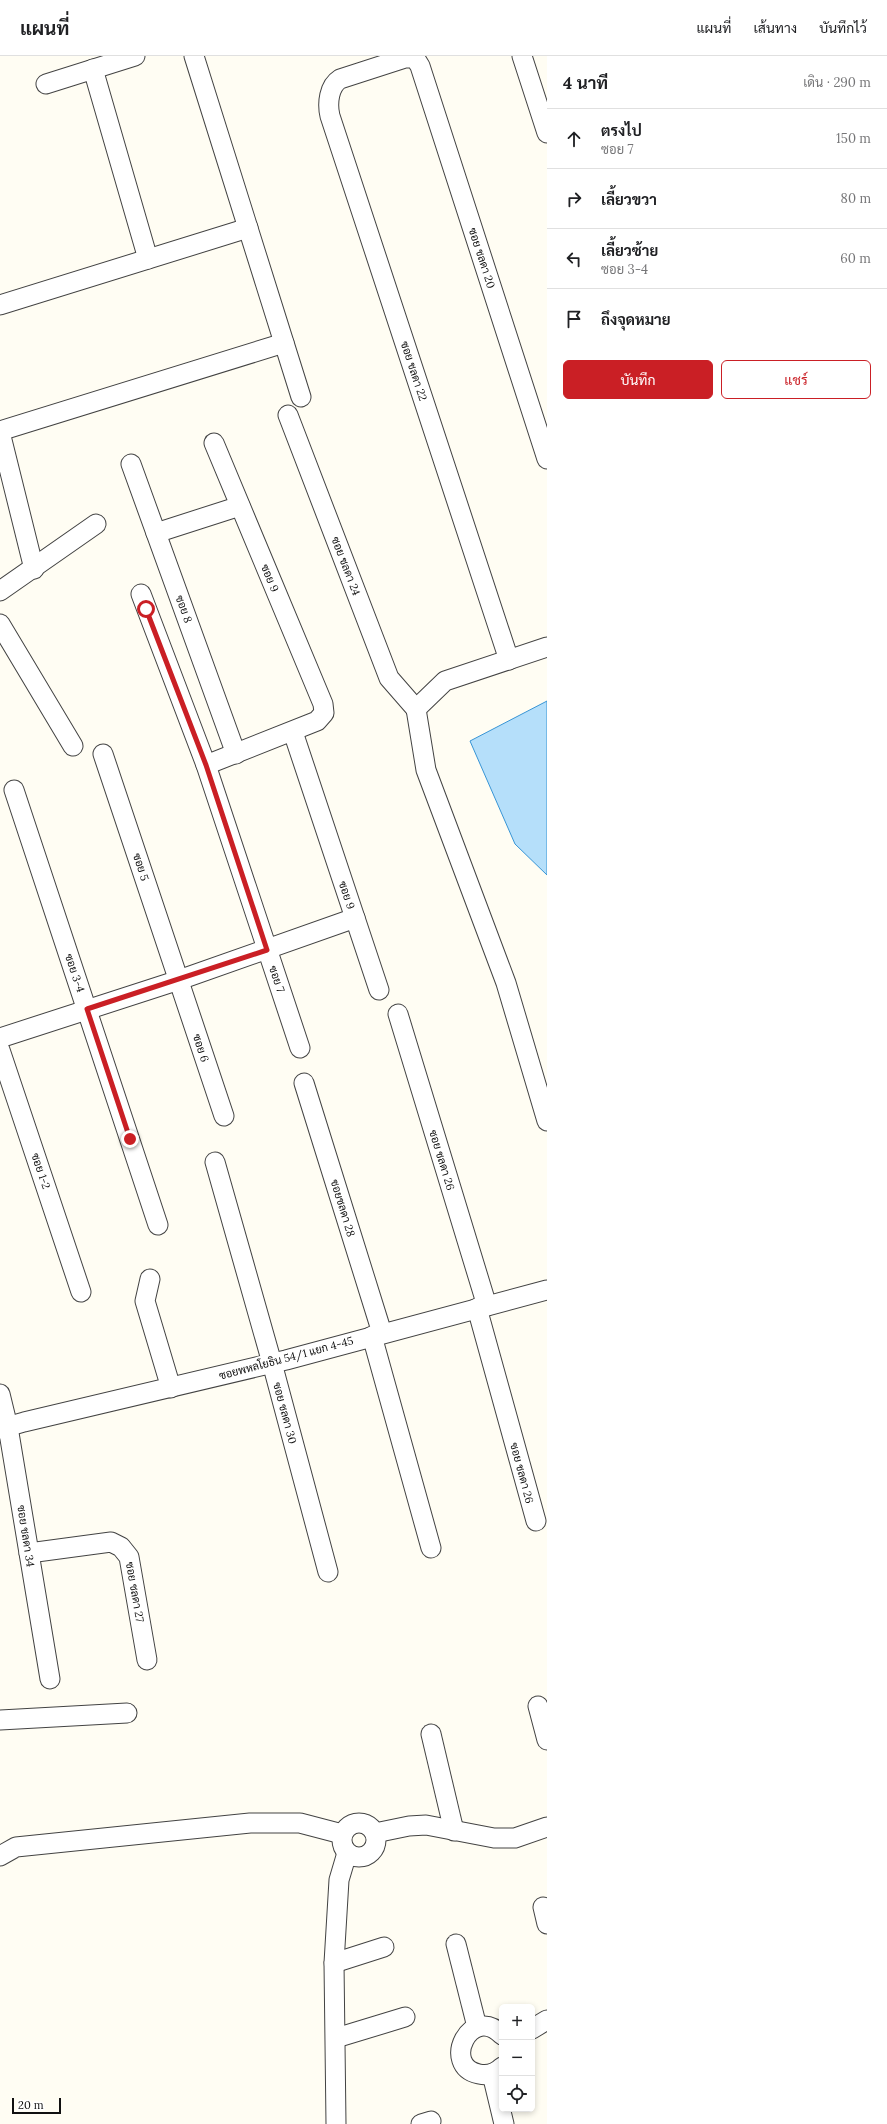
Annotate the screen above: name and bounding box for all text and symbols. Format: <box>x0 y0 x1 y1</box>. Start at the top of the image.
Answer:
text: แผนที่ <box>20 16 69 40</box>
text: แผนที่ <box>696 19 731 37</box>
text: เส้นทาง <box>753 19 797 37</box>
text: บันทึกไว้ <box>819 19 867 37</box>
text: 4 นาที <box>563 72 608 94</box>
text: เดิน · 290 m <box>803 74 871 91</box>
text: ตรงไป <box>601 121 642 140</box>
icon: ahead <box>563 128 585 150</box>
text: 150 m <box>836 130 871 147</box>
text: ซอย 7 <box>601 141 634 158</box>
icon: right <box>563 188 585 210</box>
text: เลี้ยวขวา <box>601 190 657 209</box>
text: 80 m <box>841 190 871 207</box>
street label: ซอย ชลดา 20 <box>466 226 498 290</box>
text: เลี้ยวซ้าย <box>601 241 658 260</box>
icon: left <box>563 248 585 270</box>
text: 60 m <box>840 250 871 267</box>
text: ซอย 3-4 <box>601 261 648 278</box>
icon: arrive <box>563 308 585 330</box>
text: ถึงจุดหมาย <box>601 310 671 329</box>
street label: ซอย ชลดา 22 <box>398 339 430 403</box>
button: บันทึก <box>563 360 713 399</box>
button: แชร์ <box>721 360 871 399</box>
street label: ซอย ชลดา 24 <box>328 535 364 597</box>
street label: ซอย 9 <box>258 562 282 594</box>
street label: ซอย 8 <box>173 593 195 625</box>
route start <box>137 600 155 618</box>
street label: ซอย 5 <box>130 851 152 883</box>
street label: ซอย 9 <box>336 879 358 911</box>
street label: ซอย 3-4 <box>62 952 88 994</box>
street label: ซอย 7 <box>266 964 288 994</box>
street label: ซอย 6 <box>190 1032 212 1064</box>
street label: ซอย ชลดา 26 <box>426 1128 458 1192</box>
route end <box>121 1130 139 1148</box>
street label: ซอย 1-2 <box>28 1151 54 1191</box>
street label: ซอยชลดา 28 <box>328 1178 358 1238</box>
street label: ซอยพหลโยธิน 54/1 แยก 4-45 <box>217 1332 355 1384</box>
street label: ซอย ชลดา 30 <box>270 1381 300 1445</box>
street label: ซอย ชลดา 26 <box>507 1441 537 1505</box>
street label: ซอย ชลดา 34 <box>14 1504 38 1568</box>
street label: ซอย ชลดา 27 <box>123 1561 147 1623</box>
map controls <box>499 2004 535 2112</box>
button: + <box>499 2004 535 2040</box>
button: − <box>499 2040 535 2076</box>
button: locate <box>499 2076 535 2112</box>
scale bar <box>12 2096 61 2115</box>
text: 20 m <box>18 2098 43 2112</box>

